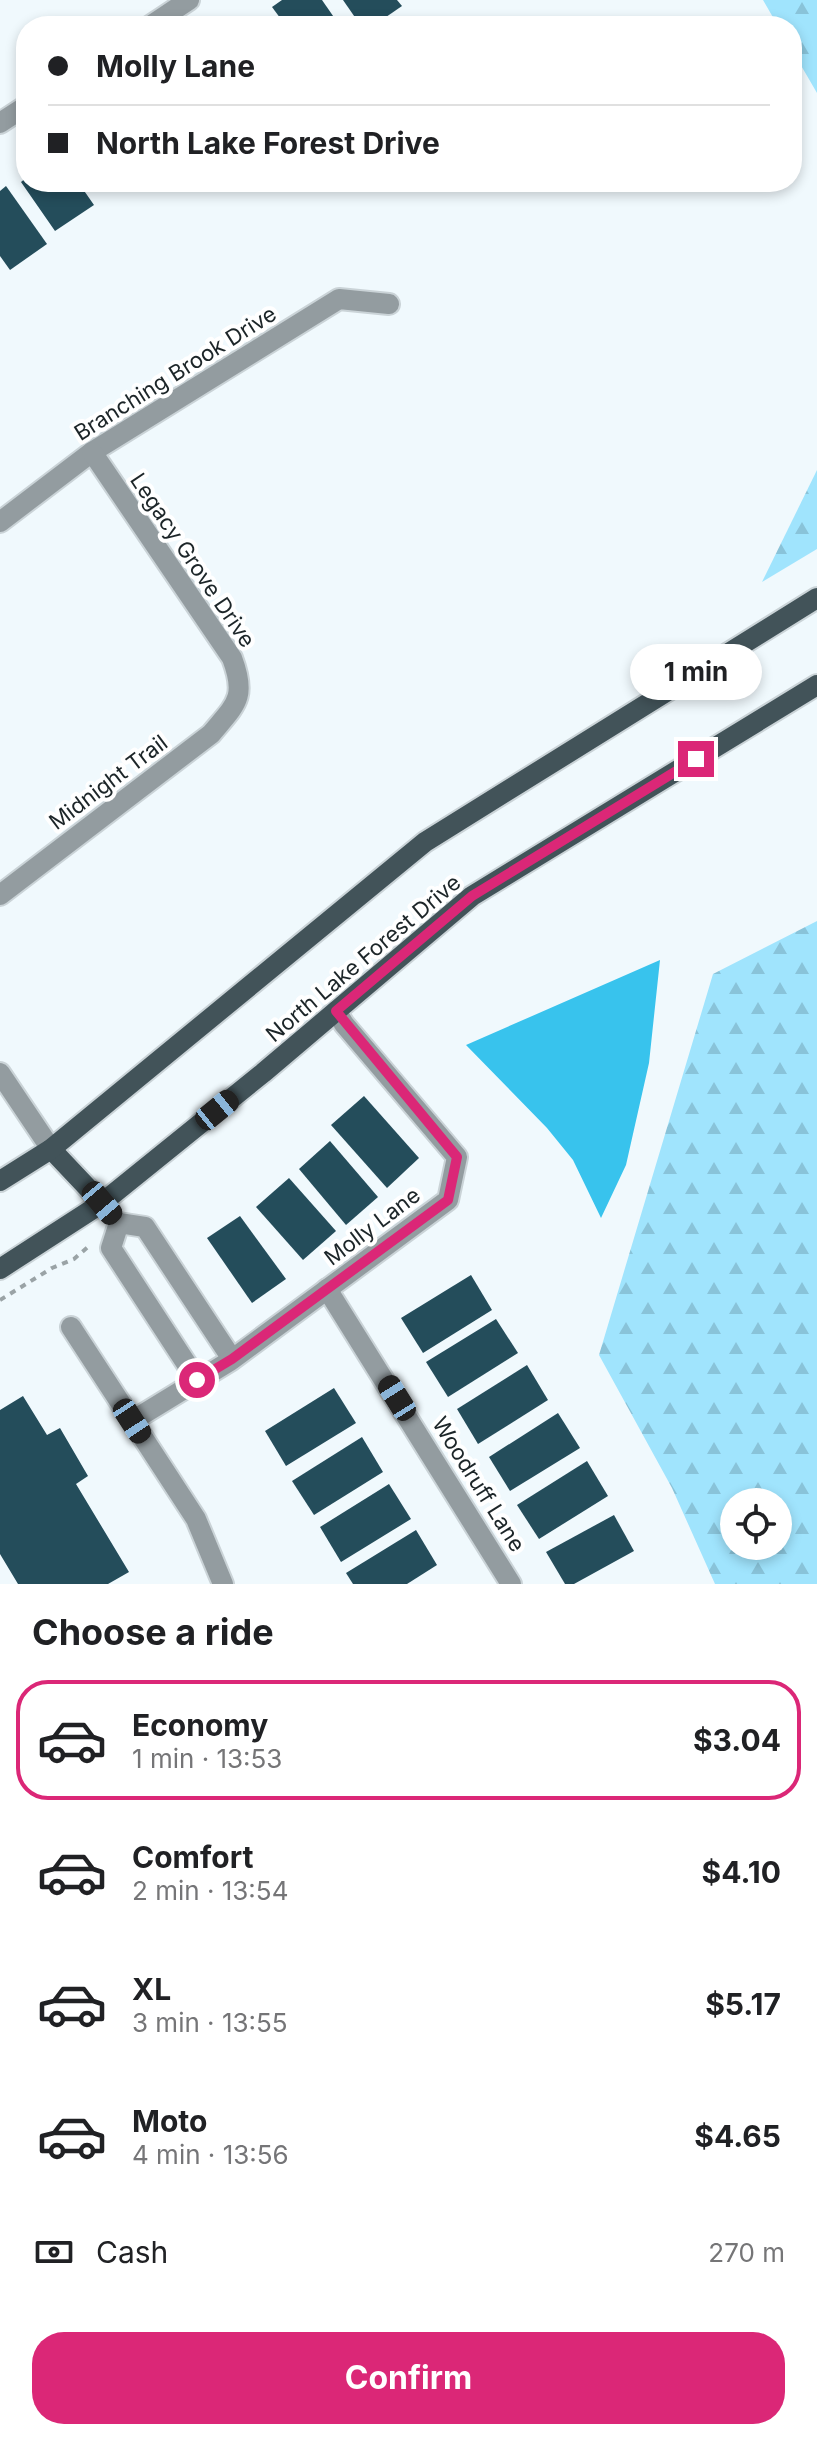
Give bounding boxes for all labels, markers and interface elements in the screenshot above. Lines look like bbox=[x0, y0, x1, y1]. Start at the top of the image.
text: Molly Lane bbox=[96, 48, 255, 84]
text: North Lake Forest Drive bbox=[96, 125, 440, 161]
street label: Branching Brook Drive bbox=[69, 300, 281, 446]
street label: Legacy Grove Drive bbox=[125, 468, 261, 652]
callout: 1 min bbox=[630, 643, 762, 699]
text: 1 min bbox=[664, 656, 728, 687]
street label: Midnight Trail bbox=[44, 729, 172, 835]
route end bbox=[678, 741, 714, 777]
street label: North Lake Forest Drive bbox=[260, 869, 466, 1047]
car bbox=[191, 1086, 243, 1134]
car bbox=[77, 1177, 127, 1229]
street label: Molly Lane bbox=[319, 1182, 425, 1270]
route start bbox=[179, 1362, 215, 1398]
car bbox=[374, 1371, 420, 1425]
car bbox=[109, 1394, 155, 1448]
street label: Woodruff Lane bbox=[427, 1412, 531, 1556]
map controls bbox=[720, 1488, 792, 1560]
button: locate bbox=[720, 1488, 792, 1560]
text: Choose a ride bbox=[32, 1610, 274, 1654]
icon: car bbox=[36, 1704, 108, 1776]
text: Economy bbox=[132, 1707, 268, 1743]
text: $3.04 bbox=[693, 1722, 781, 1758]
text: 1 min · 13:53 bbox=[132, 1743, 282, 1774]
icon: car bbox=[36, 1836, 108, 1908]
text: Comfort bbox=[132, 1839, 253, 1875]
text: $4.10 bbox=[702, 1854, 781, 1890]
text: 2 min · 13:54 bbox=[132, 1875, 288, 1906]
icon: car bbox=[36, 1968, 108, 2040]
text: XL bbox=[132, 1971, 171, 2007]
text: $5.17 bbox=[705, 1986, 781, 2022]
text: 3 min · 13:55 bbox=[132, 2007, 288, 2038]
icon: car bbox=[36, 2100, 108, 2172]
text: Moto bbox=[132, 2103, 207, 2139]
text: $4.65 bbox=[694, 2118, 781, 2154]
text: 4 min · 13:56 bbox=[132, 2139, 289, 2170]
icon: cash bbox=[32, 2230, 76, 2274]
text: Cash bbox=[96, 2234, 168, 2270]
text: 270 m bbox=[708, 2237, 785, 2268]
button: Confirm bbox=[32, 2332, 785, 2424]

